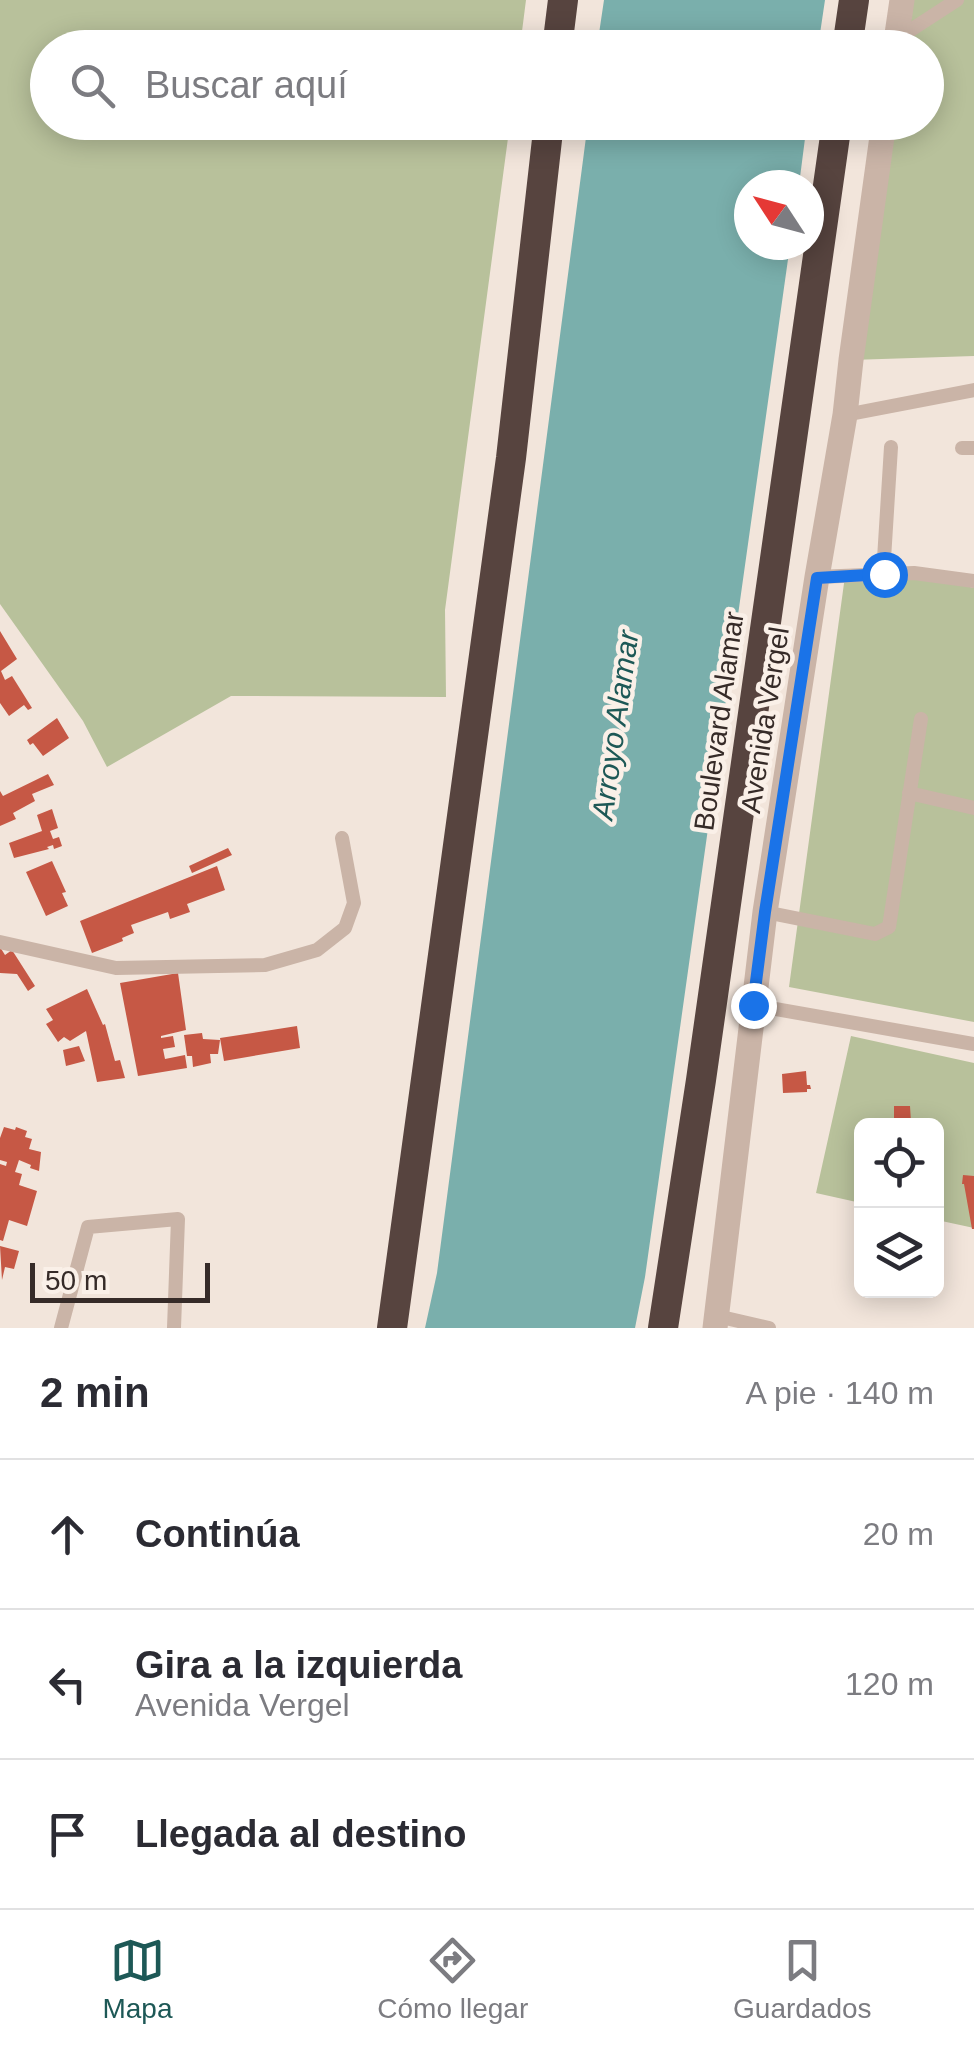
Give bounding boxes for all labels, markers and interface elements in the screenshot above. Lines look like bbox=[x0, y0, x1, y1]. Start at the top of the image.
search box bbox=[30, 30, 944, 140]
icon: search bbox=[65, 58, 120, 113]
text: Buscar aquí bbox=[145, 64, 348, 106]
north arrow bbox=[734, 170, 824, 260]
route start bbox=[862, 552, 908, 598]
street label: Boulevard Alamar bbox=[688, 609, 750, 833]
street label: Avenida Vergel bbox=[735, 625, 795, 815]
water label: Arroyo Alamar bbox=[585, 627, 645, 824]
route end bbox=[731, 983, 777, 1029]
map controls bbox=[854, 1118, 944, 1298]
button: locate bbox=[854, 1118, 944, 1208]
button: layers bbox=[854, 1208, 944, 1298]
scale bar bbox=[30, 1258, 210, 1302]
text: 50 m bbox=[45, 1265, 107, 1296]
text: 2 min bbox=[40, 1369, 150, 1416]
text: A pie · 140 m bbox=[745, 1375, 934, 1411]
icon: ahead bbox=[40, 1507, 95, 1562]
text: Continúa bbox=[135, 1513, 300, 1555]
text: 20 m bbox=[863, 1516, 934, 1552]
text: Gira a la izquierda bbox=[135, 1644, 462, 1686]
icon: left bbox=[40, 1657, 95, 1712]
text: 120 m bbox=[845, 1666, 934, 1702]
text: Avenida Vergel bbox=[135, 1687, 350, 1723]
icon: arrive bbox=[40, 1807, 95, 1862]
text: Llegada al destino bbox=[135, 1813, 467, 1855]
tab: Mapa bbox=[102, 1933, 172, 2025]
tab: Cómo llegar bbox=[377, 1933, 528, 2025]
tab: Guardados bbox=[733, 1933, 872, 2025]

